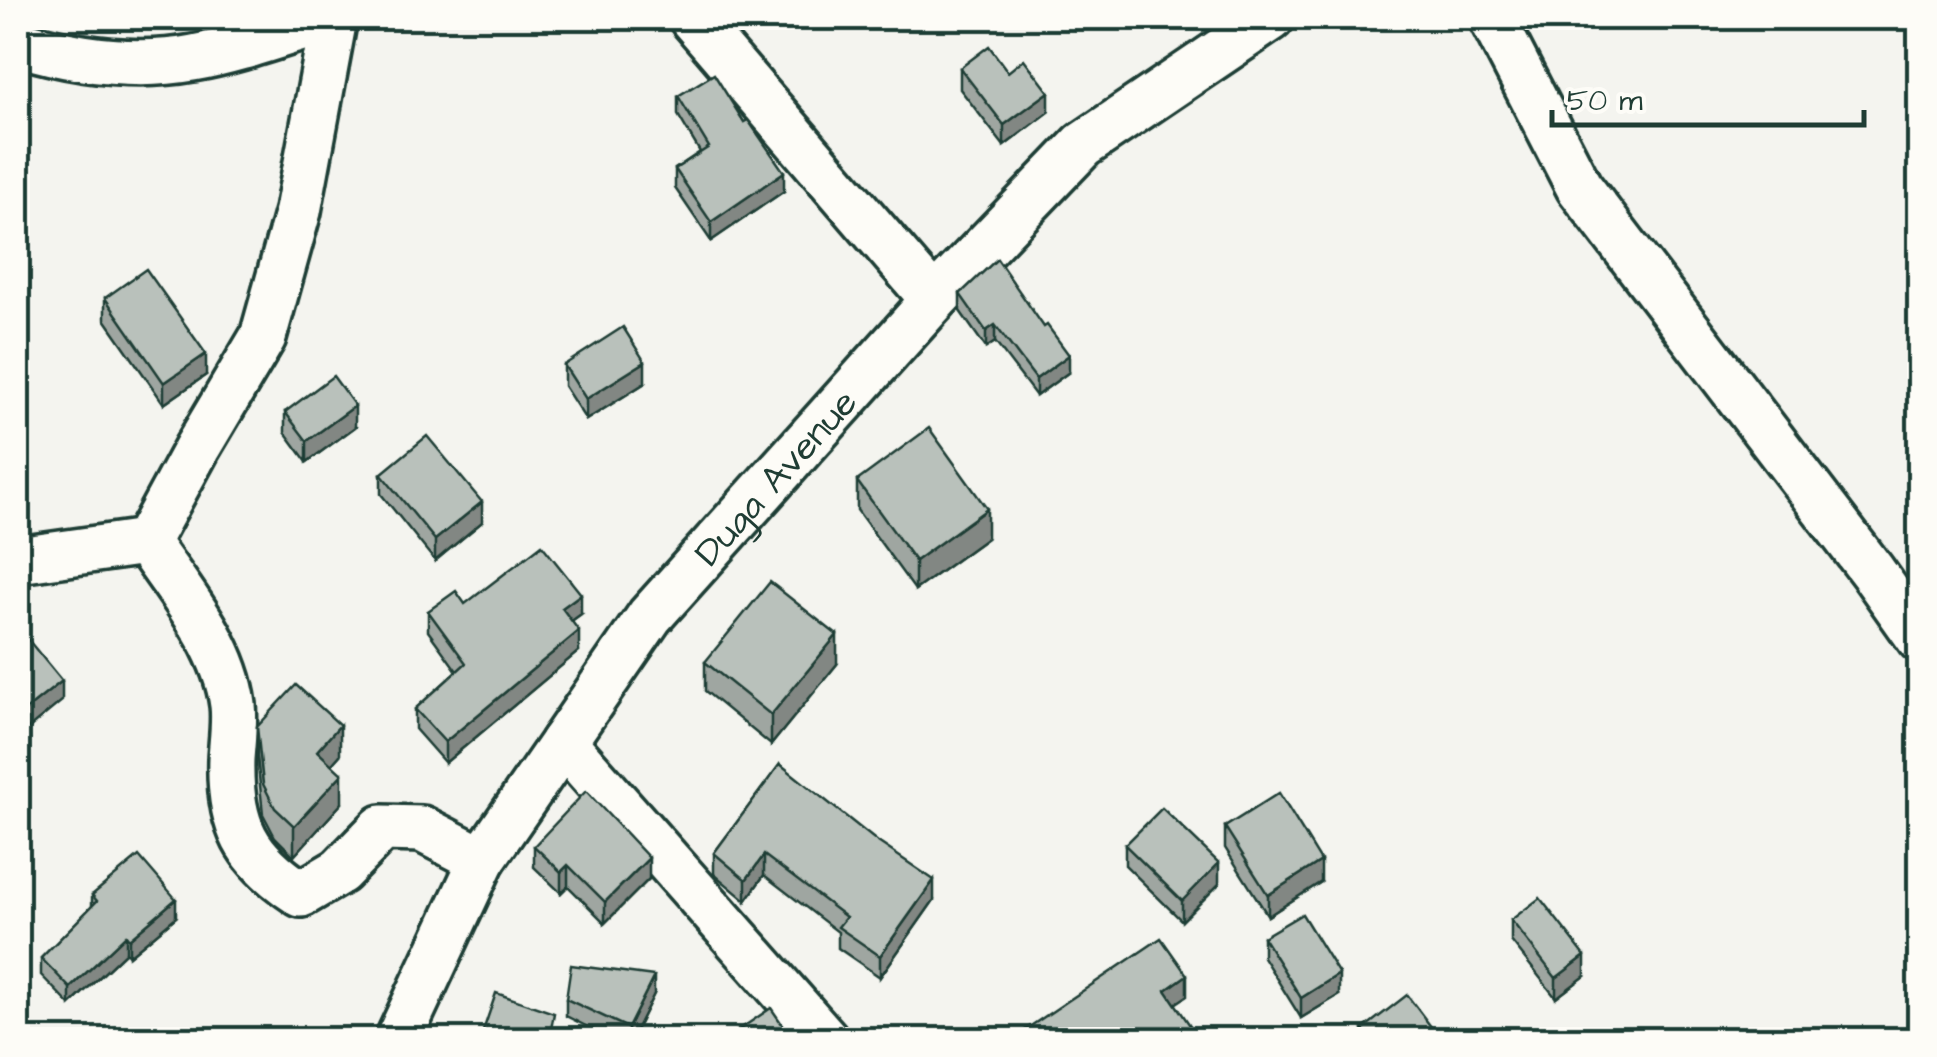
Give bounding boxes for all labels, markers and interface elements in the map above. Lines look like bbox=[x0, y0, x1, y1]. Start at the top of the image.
scale bar bbox=[1552, 65, 1864, 127]
text: 50 m bbox=[1567, 80, 1643, 122]
street label: Duga Avenue bbox=[683, 378, 870, 578]

